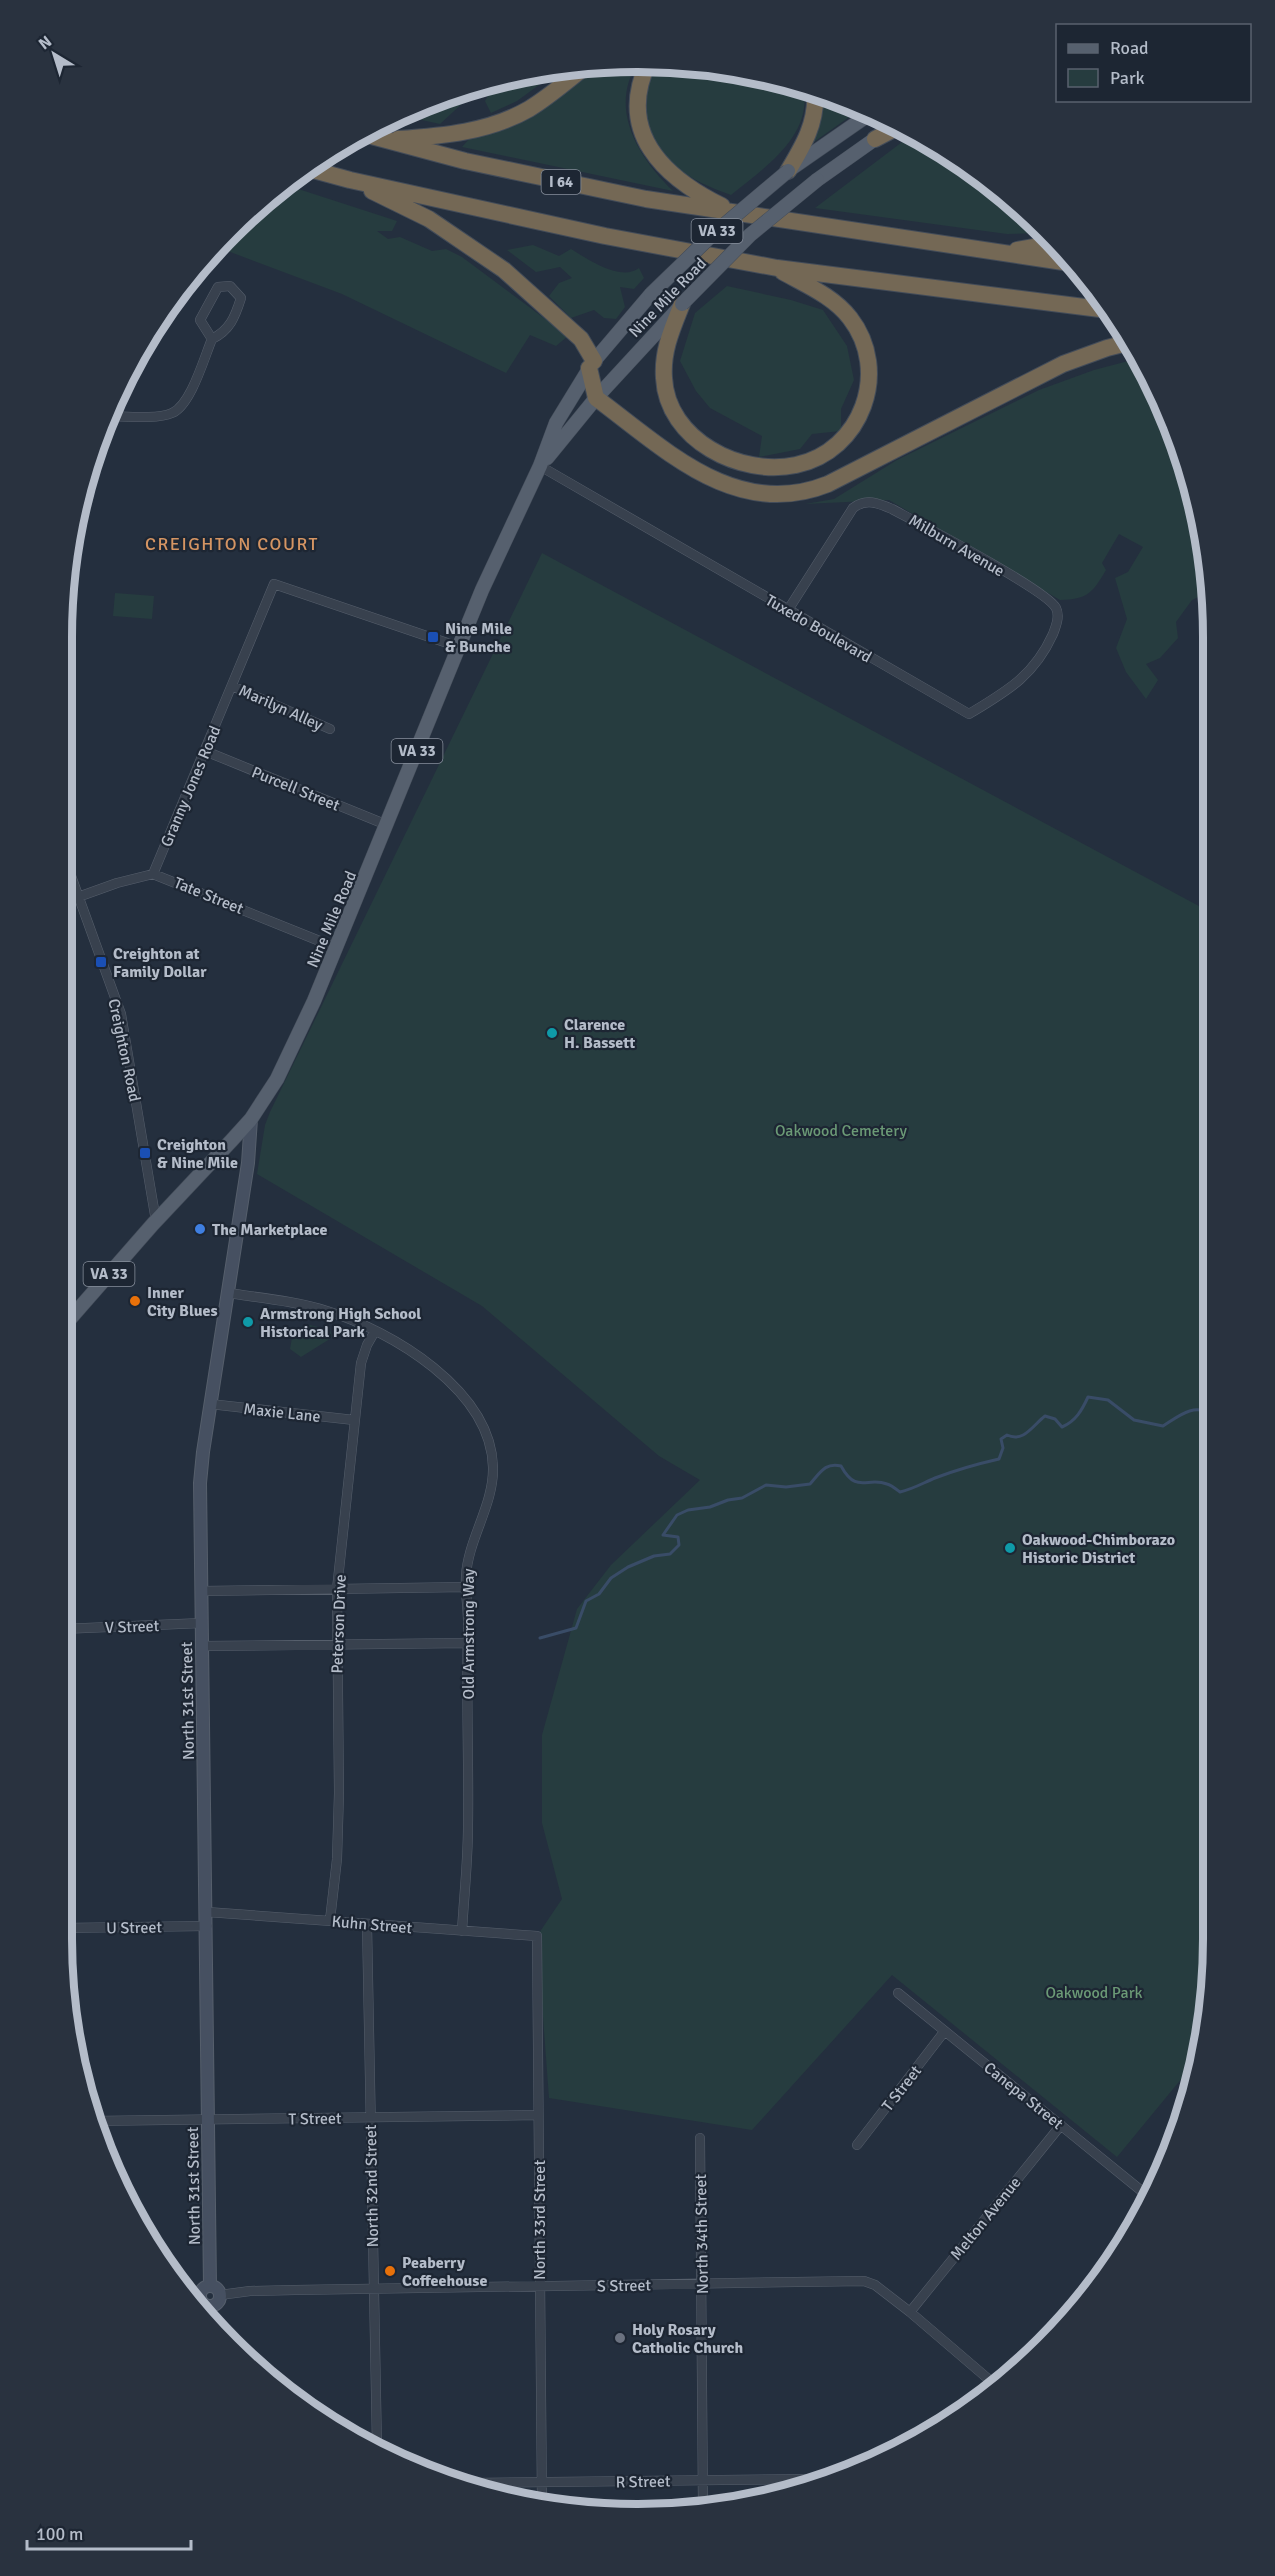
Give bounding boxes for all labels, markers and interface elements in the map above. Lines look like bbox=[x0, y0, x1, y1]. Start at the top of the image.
north arrow bbox=[24, 24, 84, 84]
legend bbox=[1056, 24, 1251, 102]
text: N bbox=[35, 32, 56, 54]
text: Road bbox=[1110, 37, 1149, 59]
text: Park bbox=[1110, 67, 1145, 89]
road number: I 64 bbox=[542, 170, 580, 194]
road number: VA 33 bbox=[692, 219, 742, 243]
street label: Nine Mile Road bbox=[625, 254, 711, 342]
street label: Milburn Avenue bbox=[905, 510, 1008, 581]
district label: CREIGHTON COURT bbox=[145, 533, 319, 555]
street label: Tuxedo Boulevard bbox=[762, 590, 875, 667]
place label: Nine Mile & Bunche bbox=[445, 619, 512, 657]
marker: Nine Mile & Bunche bbox=[426, 630, 440, 644]
street label: Marilyn Alley bbox=[236, 681, 326, 736]
street label: Granny Jones Road bbox=[156, 723, 225, 850]
road number: VA 33 bbox=[392, 739, 442, 763]
street label: Purcell Street bbox=[249, 762, 343, 816]
street label: Nine Mile Road bbox=[303, 868, 361, 971]
street label: Tate Street bbox=[171, 873, 247, 919]
place label: Creighton at Family Dollar bbox=[113, 944, 207, 982]
marker: Creighton at Family Dollar bbox=[94, 955, 108, 969]
street label: Creighton Road bbox=[103, 997, 145, 1104]
place label: Clarence H. Bassett bbox=[564, 1015, 635, 1053]
marker: Clarence H. Bassett bbox=[545, 1026, 559, 1040]
park label: Oakwood Cemetery bbox=[775, 1121, 908, 1141]
place label: Creighton & Nine Mile bbox=[157, 1135, 238, 1173]
marker: Creighton & Nine Mile bbox=[138, 1146, 152, 1160]
place label: The Marketplace bbox=[212, 1220, 328, 1240]
marker: The Marketplace bbox=[193, 1222, 207, 1236]
road number: VA 33 bbox=[84, 1262, 134, 1286]
place label: Inner City Blues bbox=[147, 1283, 217, 1321]
marker: Inner City Blues bbox=[128, 1294, 142, 1308]
place label: Armstrong High School Historical Park bbox=[260, 1304, 421, 1342]
marker: Armstrong High School Historical Park bbox=[241, 1315, 255, 1329]
street label: Maxie Lane bbox=[242, 1399, 321, 1427]
place label: Oakwood-Chimborazo Historic District bbox=[1022, 1530, 1175, 1568]
marker: Oakwood-Chimborazo Historic District bbox=[1003, 1541, 1017, 1555]
street label: Old Armstrong Way bbox=[459, 1568, 479, 1700]
street label: Peterson Drive bbox=[327, 1574, 351, 1674]
street label: V Street bbox=[104, 1616, 160, 1638]
street label: North 31st Street bbox=[177, 1641, 199, 1760]
street label: Kuhn Street bbox=[331, 1912, 413, 1939]
street label: U Street bbox=[106, 1918, 163, 1938]
park label: Oakwood Park bbox=[1045, 1983, 1143, 2003]
street label: Canepa Street bbox=[980, 2058, 1067, 2134]
street label: T Street bbox=[878, 2061, 926, 2116]
street label: T Street bbox=[288, 2109, 342, 2129]
street label: North 32nd Street bbox=[361, 2124, 383, 2248]
street label: North 31st Street bbox=[183, 2126, 205, 2245]
street label: North 33rd Street bbox=[530, 2160, 550, 2280]
street label: North 34th Street bbox=[691, 2173, 713, 2294]
street label: Melton Avenue bbox=[946, 2173, 1025, 2264]
place label: Peaberry Coffeehouse bbox=[402, 2253, 487, 2291]
marker: Peaberry Coffeehouse bbox=[383, 2264, 397, 2278]
street label: S Street bbox=[597, 2276, 652, 2296]
place label: Holy Rosary Catholic Church bbox=[632, 2320, 743, 2358]
marker: Holy Rosary Catholic Church bbox=[613, 2331, 627, 2345]
street label: R Street bbox=[615, 2472, 671, 2492]
scale bar bbox=[27, 2513, 190, 2551]
text: 100 m bbox=[36, 2523, 83, 2545]

